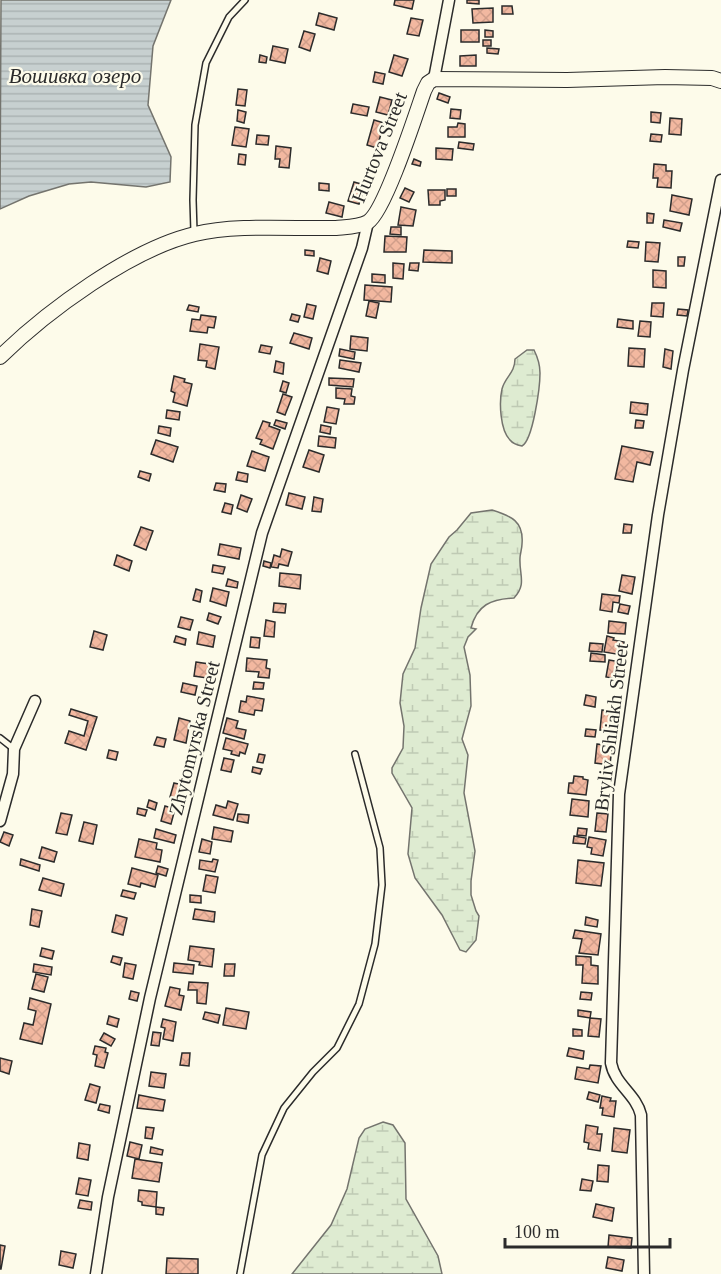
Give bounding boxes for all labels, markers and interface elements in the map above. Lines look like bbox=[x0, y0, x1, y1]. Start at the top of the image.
water label: Вошивка озеро bbox=[9, 64, 141, 88]
street label: Hurtova Street bbox=[347, 88, 411, 205]
street label: Bryliv Shliakh Street bbox=[590, 641, 633, 812]
street label: Zhytomyrska Street bbox=[164, 658, 225, 818]
scale bar bbox=[505, 1211, 670, 1249]
text: 100 m bbox=[514, 1222, 560, 1242]

